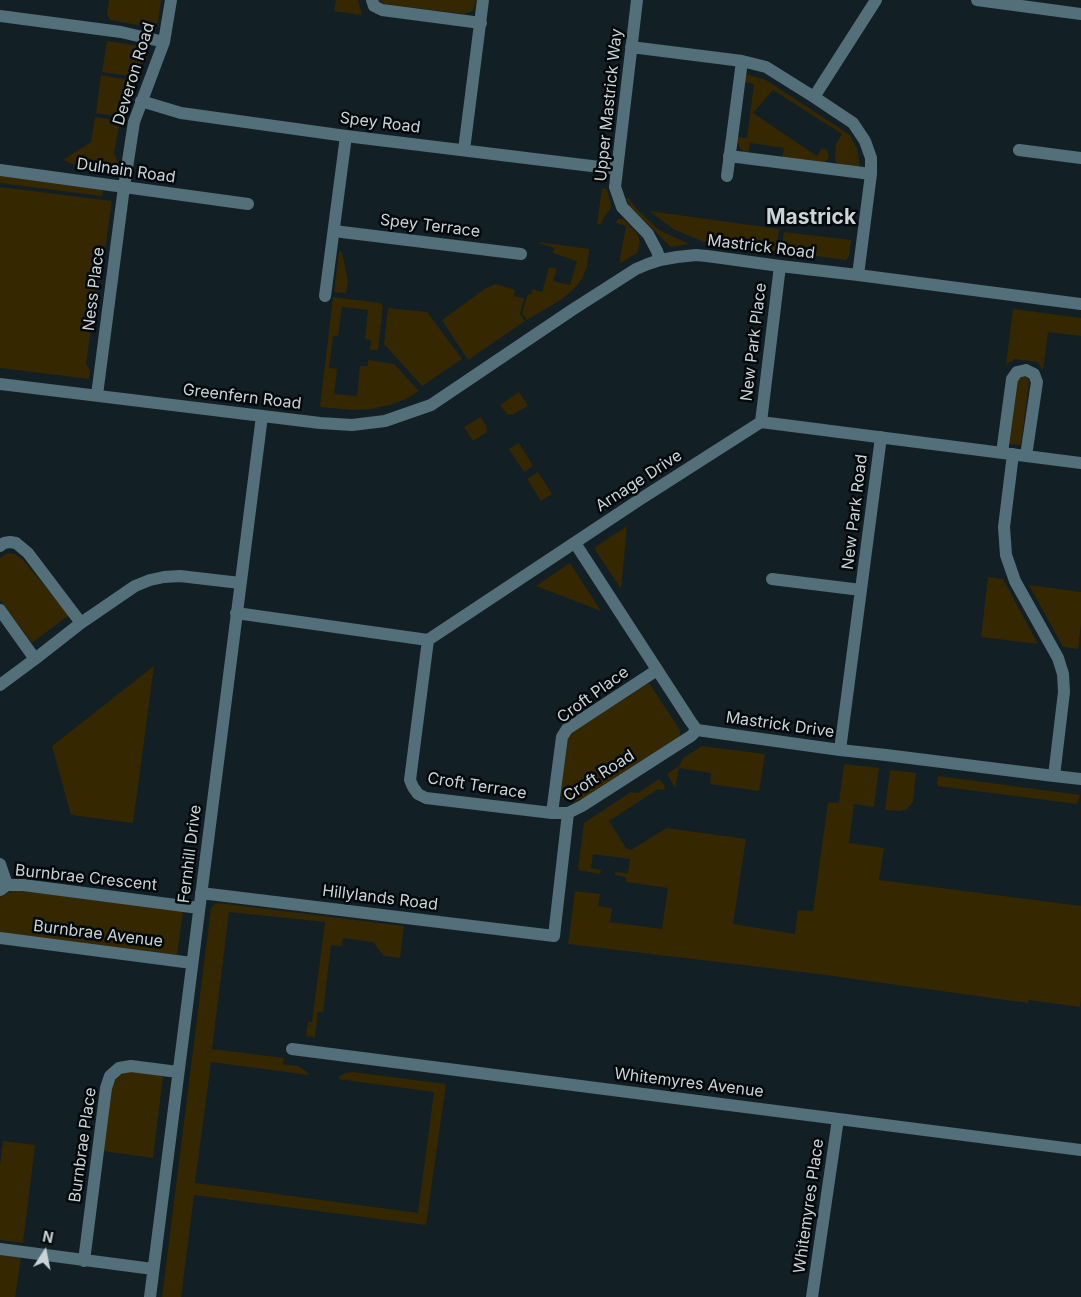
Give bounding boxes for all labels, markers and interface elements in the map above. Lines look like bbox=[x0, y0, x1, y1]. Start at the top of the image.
street label: Deveron Road bbox=[109, 20, 159, 128]
street label: Upper Mastrick Way bbox=[591, 28, 627, 182]
street label: Spey Road bbox=[339, 109, 421, 137]
street label: Dulnain Road bbox=[75, 155, 177, 187]
district label: Mastrick bbox=[766, 205, 856, 231]
street label: Spey Terrace bbox=[379, 210, 481, 242]
street label: Mastrick Road bbox=[706, 231, 816, 263]
street label: Ness Place bbox=[79, 246, 109, 332]
street label: New Park Place bbox=[737, 282, 771, 402]
street label: Greenfern Road bbox=[182, 380, 302, 414]
street label: Arnage Drive bbox=[592, 446, 686, 516]
street label: New Park Road bbox=[838, 453, 872, 571]
street label: Croft Place bbox=[554, 663, 632, 727]
street label: Mastrick Drive bbox=[725, 708, 835, 742]
street label: Croft Road bbox=[560, 746, 638, 806]
street label: Croft Terrace bbox=[426, 769, 528, 803]
street label: Fernhill Drive bbox=[174, 804, 206, 904]
street label: Burnbrae Crescent bbox=[14, 861, 158, 895]
street label: Hillylands Road bbox=[321, 881, 439, 915]
street label: Burnbrae Avenue bbox=[32, 917, 164, 951]
street label: Whitemyres Avenue bbox=[613, 1064, 765, 1102]
street label: Burnbrae Place bbox=[65, 1086, 101, 1204]
street label: Whitemyres Place bbox=[790, 1137, 828, 1275]
north arrow bbox=[20, 1227, 70, 1277]
text: N bbox=[41, 1227, 55, 1246]

